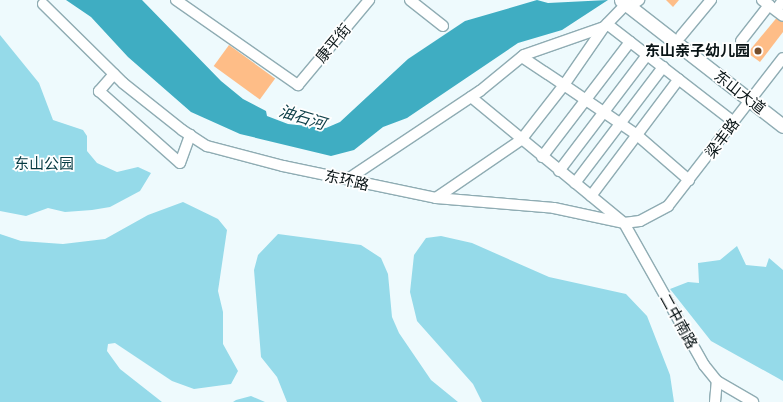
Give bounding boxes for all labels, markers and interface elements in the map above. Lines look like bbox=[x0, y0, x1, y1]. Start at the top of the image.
street label: 康平街 bbox=[312, 20, 354, 66]
place label: 东山亲子幼儿园 bbox=[645, 42, 750, 60]
marker: 东山亲子幼儿园 bbox=[753, 46, 763, 56]
street label: 东山大道 bbox=[711, 66, 769, 118]
water label: 油石河 bbox=[276, 102, 328, 134]
street label: 梁丰路 bbox=[701, 115, 743, 161]
park label: 东山公园 bbox=[14, 155, 74, 173]
street label: 东环路 bbox=[323, 166, 371, 194]
street label: 二中南路 bbox=[657, 290, 701, 352]

